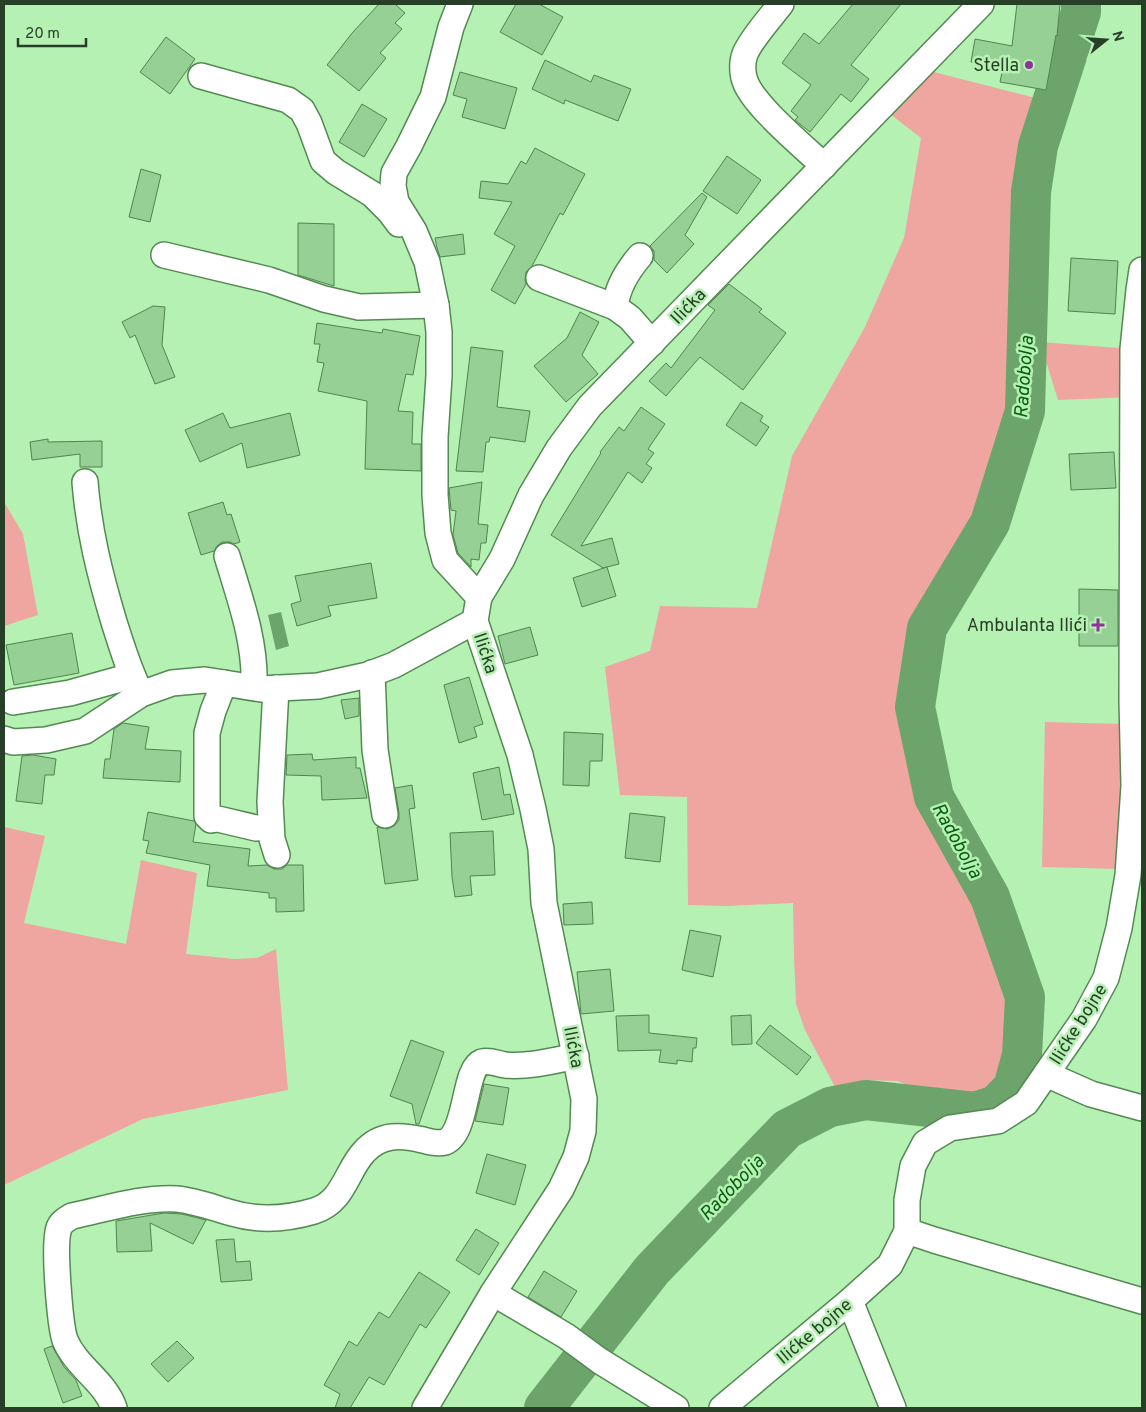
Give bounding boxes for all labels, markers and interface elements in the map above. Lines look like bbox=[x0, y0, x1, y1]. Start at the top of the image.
scale bar bbox=[18, 15, 85, 47]
north arrow bbox=[1081, 15, 1131, 65]
text: 20 m bbox=[25, 25, 60, 44]
text: N bbox=[1107, 29, 1127, 44]
place label: Stella bbox=[973, 55, 1019, 78]
marker: Stella bbox=[1023, 59, 1035, 71]
street label: Ilićka bbox=[666, 284, 712, 330]
water label: Radobolja bbox=[1010, 335, 1040, 419]
place label: Ambulanta Ilići bbox=[967, 615, 1087, 638]
marker: Ambulanta Ilići bbox=[1091, 618, 1105, 632]
street label: Ilićka bbox=[467, 630, 502, 677]
water label: Radobolja bbox=[926, 799, 987, 883]
street label: Ilićke bojne bbox=[1045, 980, 1113, 1070]
street label: Ilićka bbox=[557, 1024, 588, 1070]
water label: Radobolja bbox=[695, 1150, 770, 1226]
street label: Ilićke bojne bbox=[773, 1294, 857, 1370]

